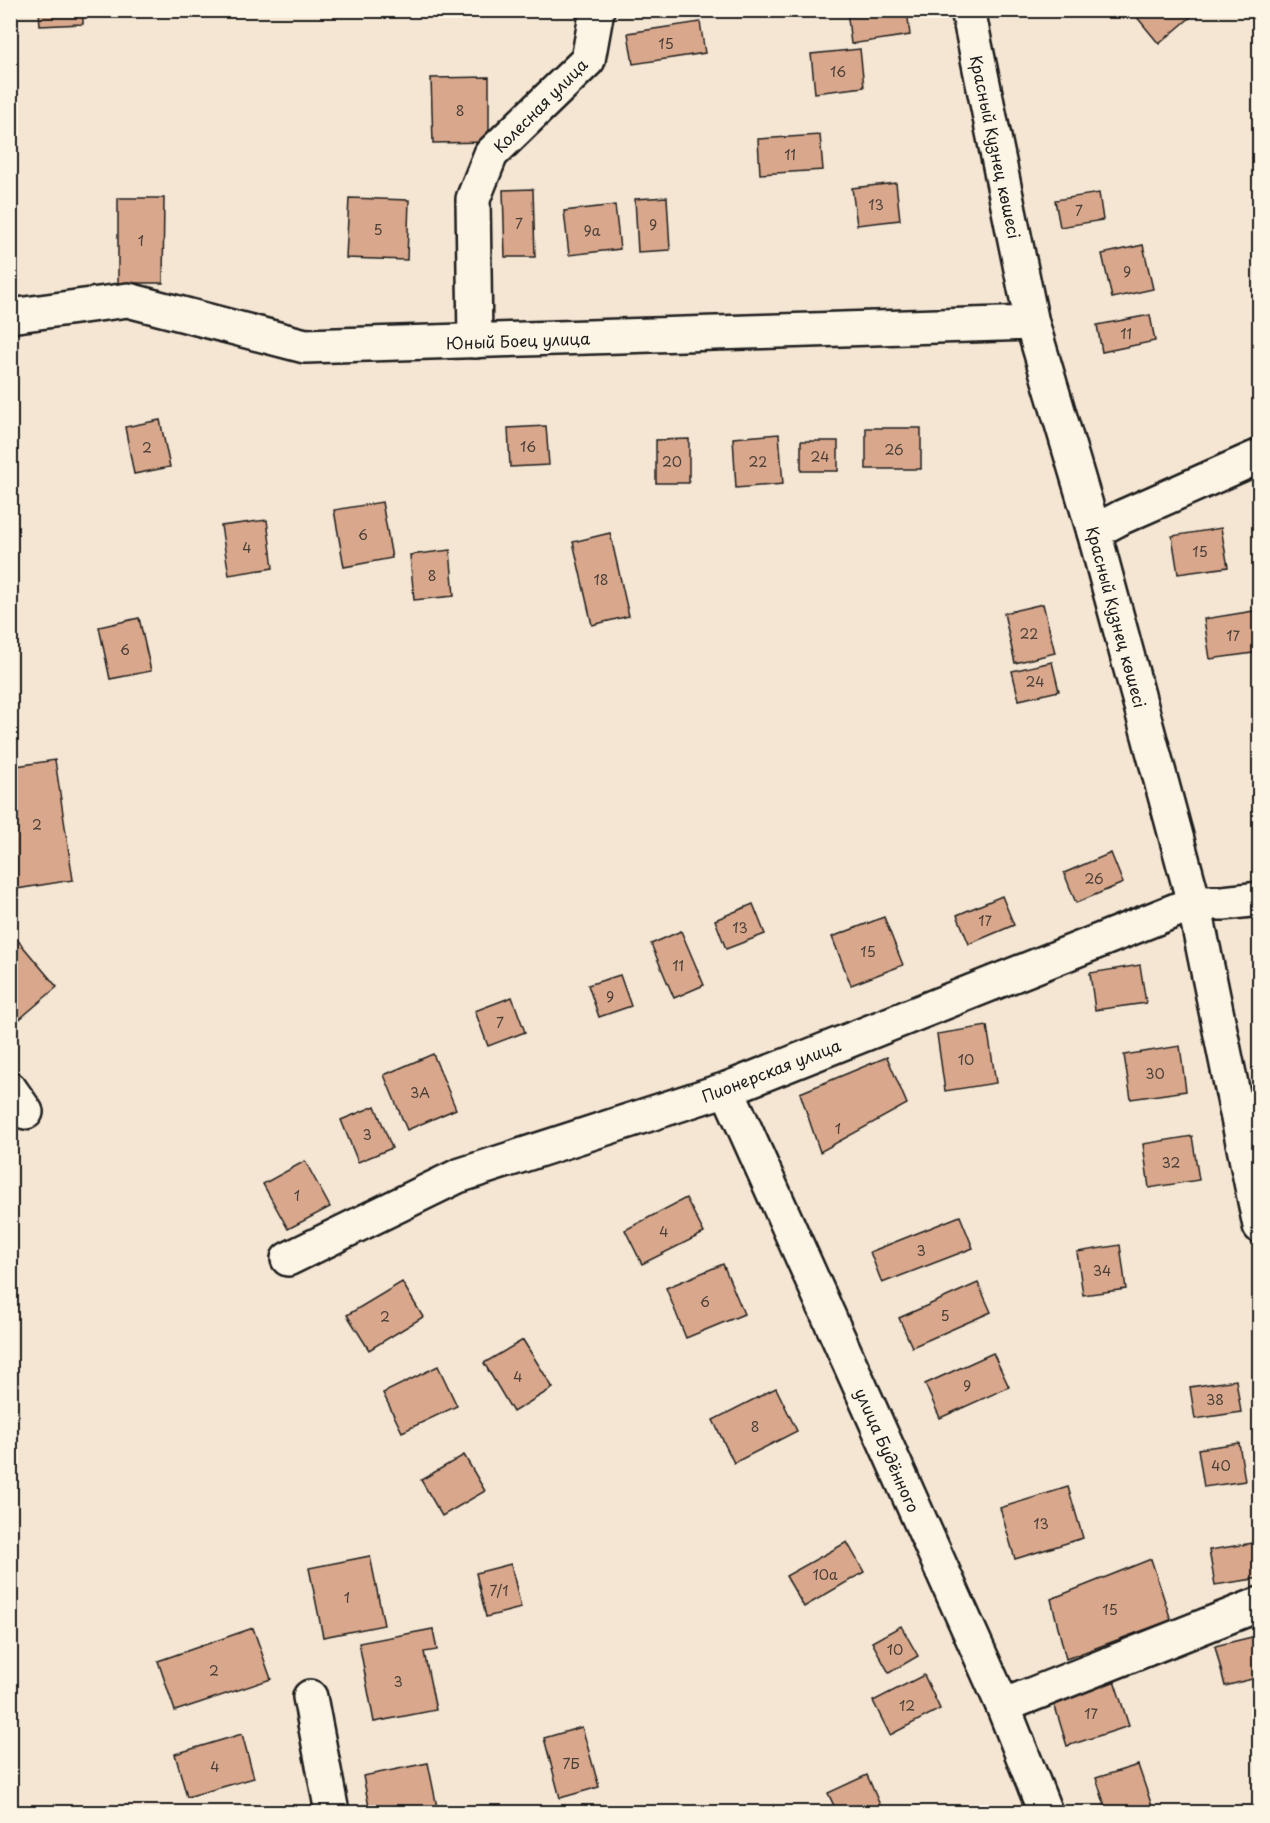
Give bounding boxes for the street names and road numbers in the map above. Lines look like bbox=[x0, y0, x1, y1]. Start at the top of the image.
street label: Колесная улица bbox=[488, 53, 592, 157]
street label: Красный Кузнец көшесі bbox=[965, 53, 1027, 241]
street label: Юный Боец улица bbox=[446, 325, 590, 355]
street label: Красный Кузнец көшесі bbox=[1081, 524, 1153, 710]
street label: Пионерская улица bbox=[698, 1032, 844, 1108]
street label: улица Будённого bbox=[850, 1384, 926, 1516]

